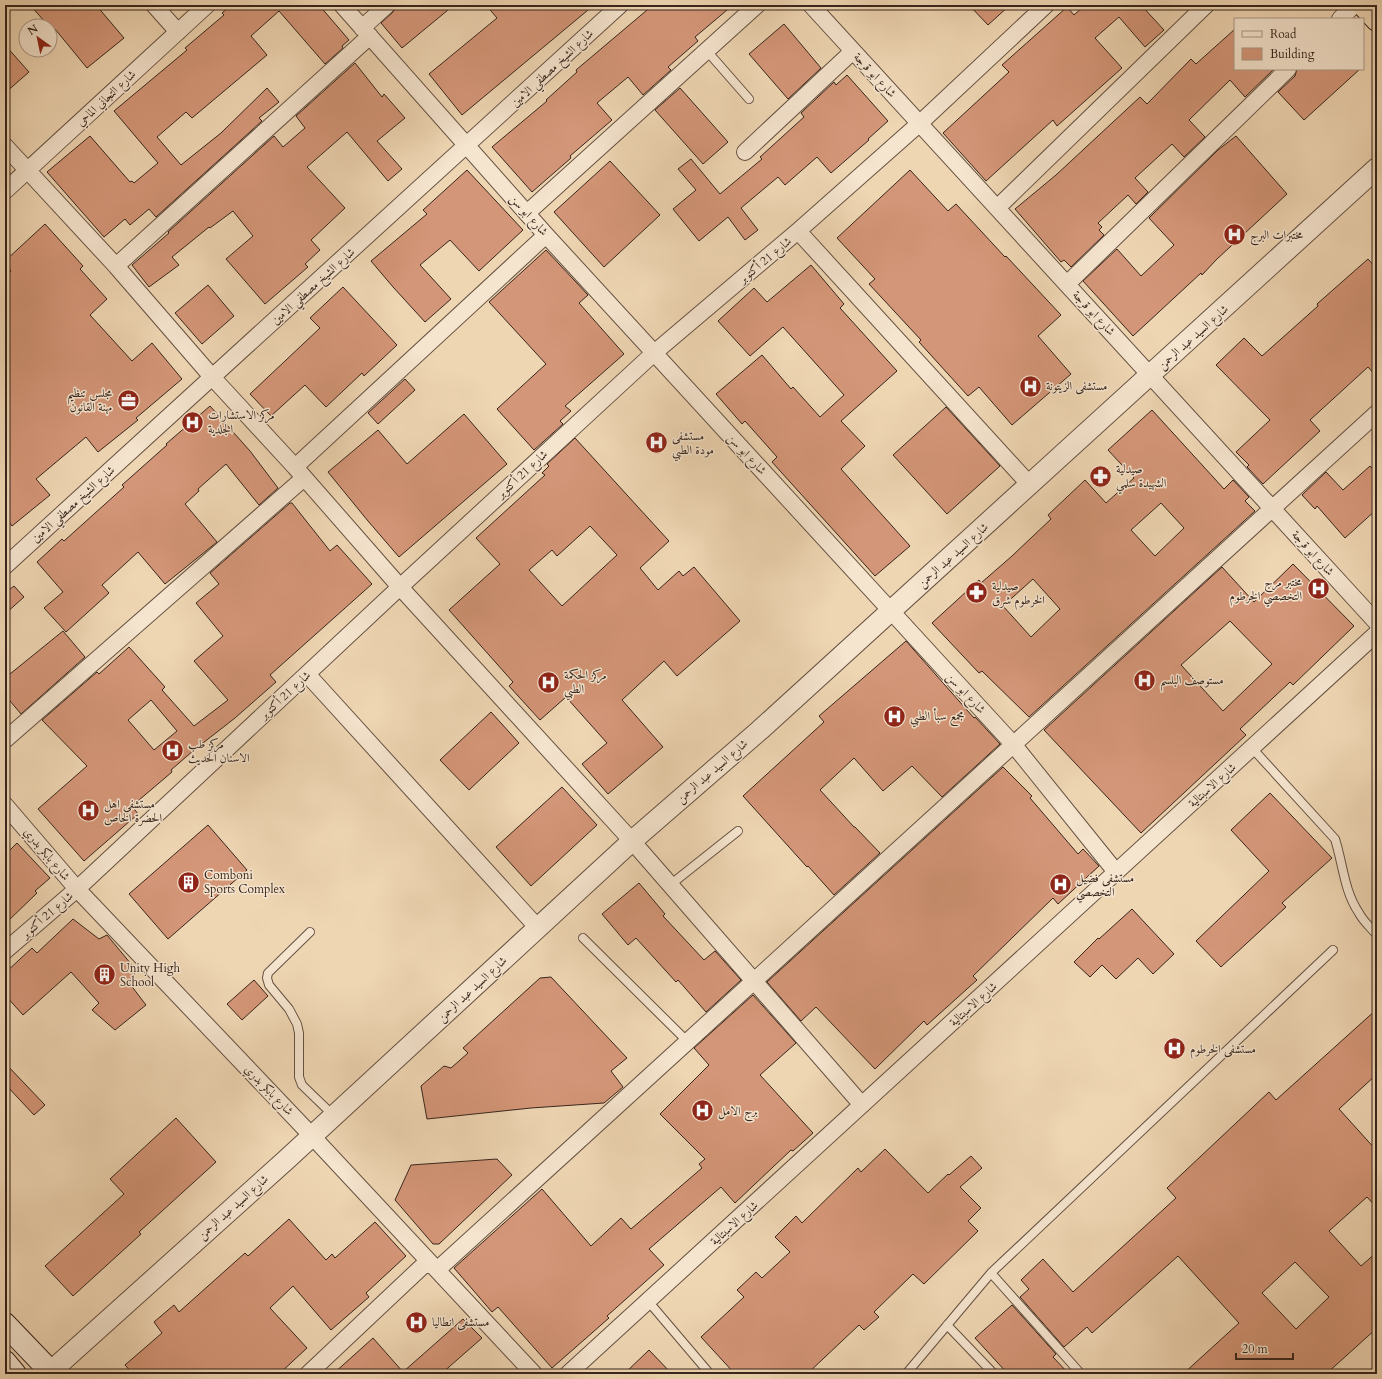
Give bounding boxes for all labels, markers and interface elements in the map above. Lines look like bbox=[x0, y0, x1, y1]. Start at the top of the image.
north arrow bbox=[18, 18, 58, 58]
legend bbox=[1234, 18, 1364, 70]
text: N bbox=[25, 21, 41, 39]
street label: شارع الشيخ مصطفي الامين bbox=[507, 25, 600, 113]
text: Road bbox=[1270, 26, 1297, 42]
text: Building bbox=[1270, 46, 1315, 62]
street label: شارع ابو قرجة bbox=[848, 49, 900, 103]
street label: شارع التجاني الماحي bbox=[73, 66, 141, 132]
street label: شارع ابو سن bbox=[504, 191, 552, 241]
hospital icon: مختبرات البرج bbox=[1222, 222, 1248, 248]
place label: مختبرات البرج bbox=[1250, 227, 1304, 246]
street label: شارع 21 أكتوبر bbox=[734, 233, 797, 290]
street label: شارع الشيخ مصطفي الامين bbox=[268, 244, 361, 331]
street label: شارع ابو قرجة bbox=[1067, 287, 1119, 341]
street label: شارع السيد عبد الرحمن bbox=[1154, 301, 1234, 375]
hospital icon: مستشفى الزيتونة bbox=[1017, 373, 1043, 399]
place label: مستشفى الزيتونة bbox=[1046, 378, 1108, 395]
place label: مجلس تنظيم مهنة القانون bbox=[67, 385, 113, 415]
office icon: مجلس تنظيم مهنة القانون bbox=[115, 387, 141, 413]
place label: مركز الاستشارات الجلدية bbox=[208, 407, 275, 437]
hospital icon: مركز الاستشارات الجلدية bbox=[180, 409, 206, 435]
place label: مستشفى مودة الطبي bbox=[672, 428, 714, 462]
hospital icon: مستشفى مودة الطبي bbox=[643, 430, 669, 456]
street label: شارع ابو سن bbox=[722, 430, 770, 480]
street label: شارع 21 أكتوبر bbox=[492, 446, 553, 505]
place label: صيدلية الشهيدة سلمي bbox=[1116, 461, 1167, 495]
street label: شارع الشيخ مصطفي الامين bbox=[28, 462, 121, 549]
pharmacy icon: صيدلية الشهيدة سلمي bbox=[1088, 463, 1114, 489]
street label: شارع السيد عبد الرحمن bbox=[914, 519, 994, 593]
street label: شارع ابو قرجة bbox=[1286, 527, 1338, 581]
place label: مختبر مرج التخصصي الخرطوم bbox=[1230, 574, 1303, 607]
hospital icon: مختبر مرج التخصصي الخرطوم bbox=[1305, 576, 1331, 602]
place label: صيدلية الخرطوم شرق bbox=[992, 578, 1045, 611]
pharmacy icon: صيدلية الخرطوم شرق bbox=[963, 580, 989, 606]
street label: شارع 21 أكتوبر bbox=[255, 667, 316, 726]
place label: مركز الحكمة الطبي bbox=[564, 667, 607, 701]
hospital icon: مستوصف البلسم bbox=[1132, 667, 1158, 693]
hospital icon: مركز الحكمة الطبي bbox=[535, 669, 561, 695]
street label: شارع ابو سن bbox=[941, 669, 989, 719]
place label: مستوصف البلسم bbox=[1160, 672, 1224, 692]
hospital icon: مجمع سبأ الطبي bbox=[882, 703, 908, 729]
place label: مجمع سبأ الطبي bbox=[910, 708, 964, 728]
street label: شارع السيد عبد الرحمن bbox=[673, 735, 753, 809]
place label: مركز طب الاسنان الحديث bbox=[188, 736, 250, 766]
hospital icon: مركز طب الاسنان الحديث bbox=[160, 738, 186, 764]
street label: شارع الاسبتالية bbox=[1185, 759, 1242, 813]
place label: مستشفى اهل الحضرة الخاص bbox=[104, 796, 162, 826]
hospital icon: مستشفى اهل الحضرة الخاص bbox=[75, 798, 101, 824]
street label: شارع بابكر بدري bbox=[18, 824, 74, 886]
place label: Comboni Sports Complex bbox=[204, 867, 285, 897]
building icon: Comboni Sports Complex bbox=[175, 869, 201, 895]
place label: مستشفى فضيل التخصصي bbox=[1076, 870, 1134, 903]
hospital icon: مستشفى فضيل التخصصي bbox=[1048, 872, 1074, 898]
street label: شارع 21 أكتوبر bbox=[16, 888, 79, 946]
street label: شارع السيد عبد الرحمن bbox=[434, 952, 512, 1028]
place label: Unity High School bbox=[120, 960, 180, 990]
building icon: Unity High School bbox=[91, 962, 117, 988]
street label: شارع الاسبتالية bbox=[946, 978, 1003, 1032]
hospital icon: مستشفى الخرطوم bbox=[1161, 1036, 1187, 1062]
place label: مستشفى الخرطوم bbox=[1190, 1041, 1256, 1060]
street label: شارع بابكر بدري bbox=[239, 1061, 297, 1121]
hospital icon: برج الامل bbox=[690, 1098, 716, 1124]
place label: برج الامل bbox=[718, 1103, 758, 1122]
street label: شارع السيد عبد الرحمن bbox=[194, 1171, 274, 1245]
street label: شارع الاسبتالية bbox=[707, 1197, 764, 1251]
hospital icon: مستشفى انطاليا bbox=[403, 1309, 429, 1335]
place label: مستشفى انطاليا bbox=[432, 1314, 489, 1331]
scale bar bbox=[1236, 1335, 1293, 1361]
text: 20 m bbox=[1242, 1341, 1269, 1357]

